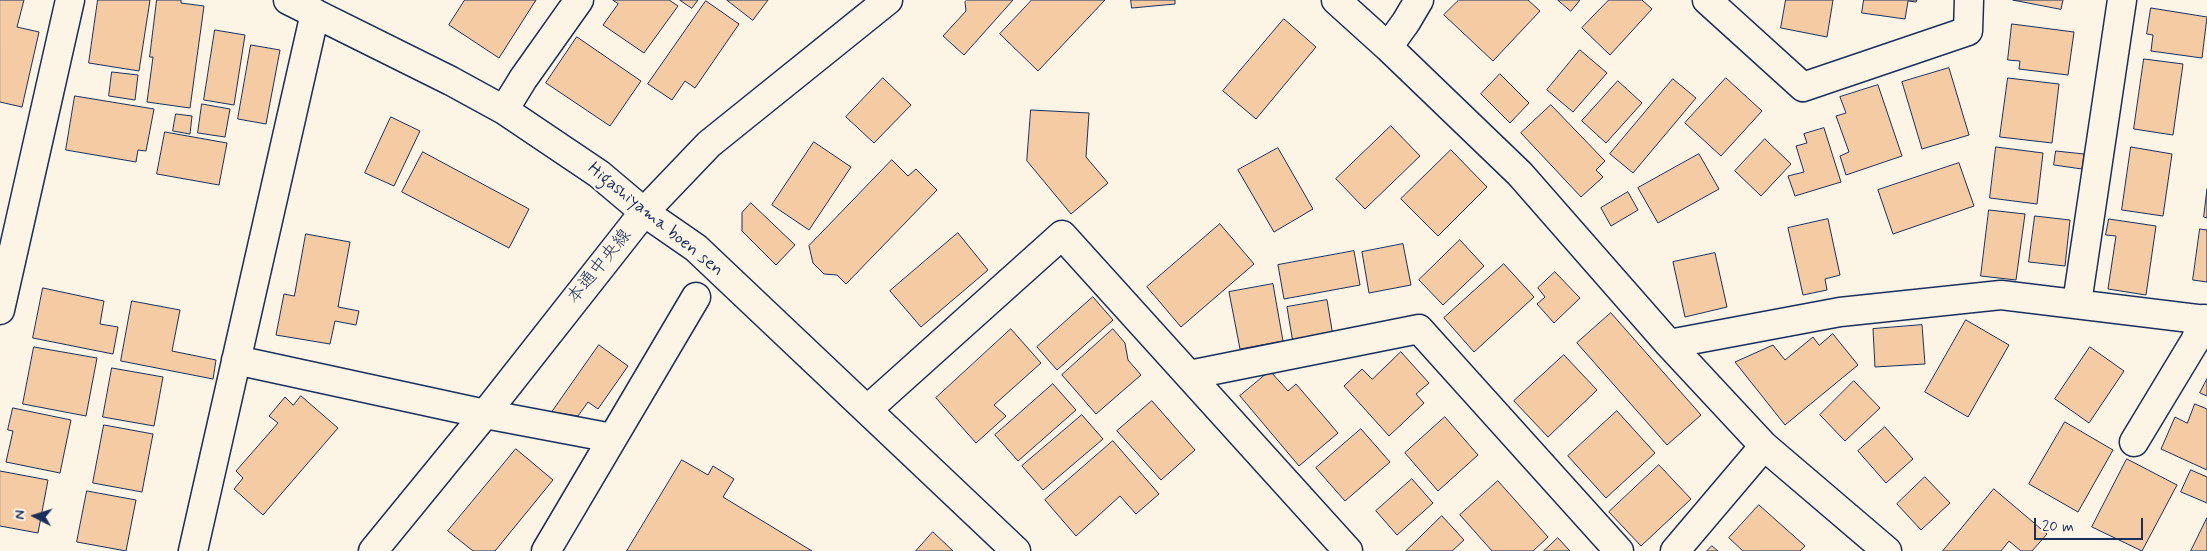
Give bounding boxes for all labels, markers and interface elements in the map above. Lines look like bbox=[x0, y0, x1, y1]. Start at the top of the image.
street label: Higashiyama boen sen bbox=[583, 158, 727, 282]
street label: 本通中央線 bbox=[563, 225, 637, 309]
north arrow bbox=[10, 491, 60, 541]
scale bar bbox=[2037, 508, 2146, 540]
text: N bbox=[11, 509, 29, 520]
text: 20 m bbox=[2042, 517, 2074, 537]

